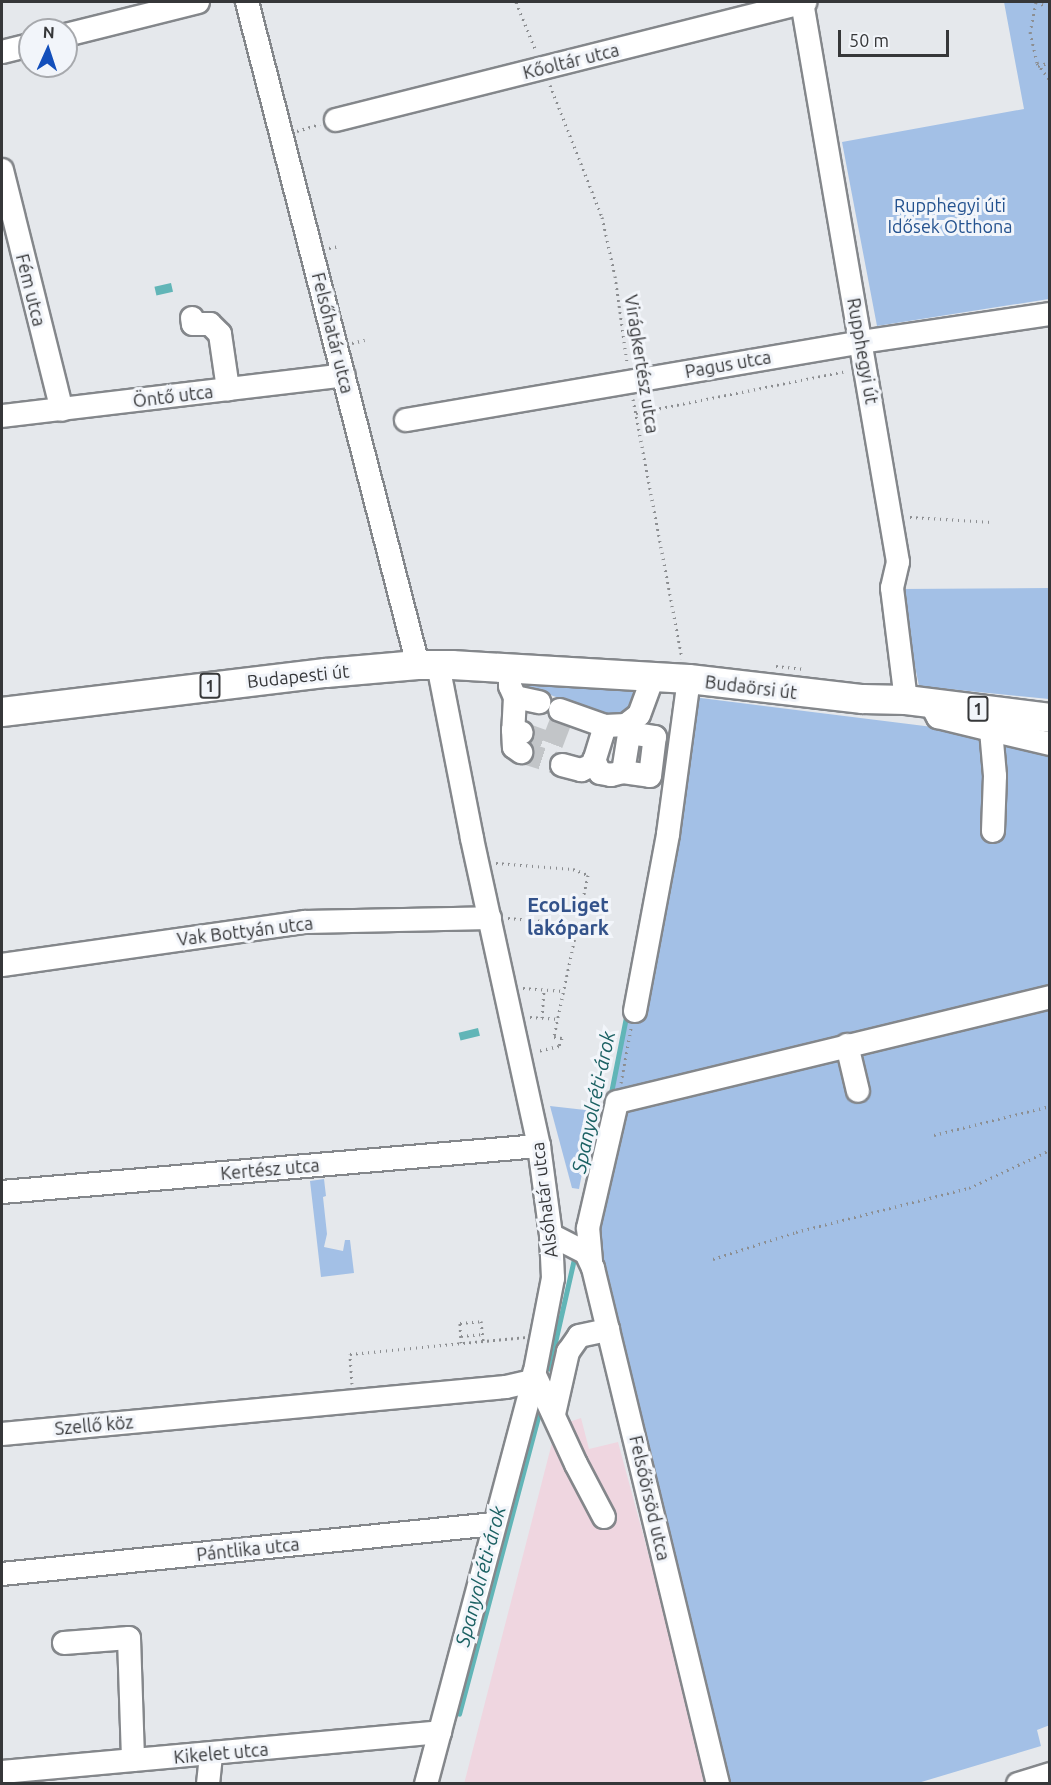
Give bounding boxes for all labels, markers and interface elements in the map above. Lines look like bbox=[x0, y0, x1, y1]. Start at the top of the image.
north arrow bbox=[18, 18, 78, 78]
scale bar bbox=[841, 18, 952, 56]
text: N bbox=[42, 23, 55, 41]
text: 50 m bbox=[849, 30, 889, 50]
street label: Kőoltár utca bbox=[521, 39, 621, 83]
park label: Rupphegyi úti Idősek Otthona bbox=[887, 195, 1013, 238]
street label: Fém utca bbox=[12, 252, 50, 328]
street label: Felsőhatár utca bbox=[308, 270, 358, 396]
street label: Virágkertész utca bbox=[620, 293, 664, 435]
street label: Rupphegyi út bbox=[843, 296, 883, 406]
street label: Pagus utca bbox=[683, 346, 773, 382]
street label: Öntő utca bbox=[132, 380, 214, 412]
street label: Budapesti út bbox=[246, 660, 350, 692]
street label: Budaörsi út bbox=[704, 671, 798, 703]
road number: 1 bbox=[198, 673, 222, 699]
road number: 1 bbox=[966, 696, 990, 722]
district label: EcoLiget lakópark bbox=[527, 892, 609, 939]
street label: Vak Bottyán utca bbox=[176, 912, 314, 950]
water label: Spanyolréti-árok bbox=[566, 1029, 620, 1175]
street label: Alsóhatár utca bbox=[526, 1141, 562, 1259]
street label: Kertész utca bbox=[219, 1154, 321, 1184]
street label: Szellő köz bbox=[54, 1411, 134, 1439]
street label: Felsőörsöd utca bbox=[625, 1433, 675, 1563]
water label: Spanyolréti-árok bbox=[450, 1503, 510, 1649]
street label: Pántlika utca bbox=[195, 1533, 301, 1565]
street label: Kikelet utca bbox=[173, 1738, 269, 1768]

